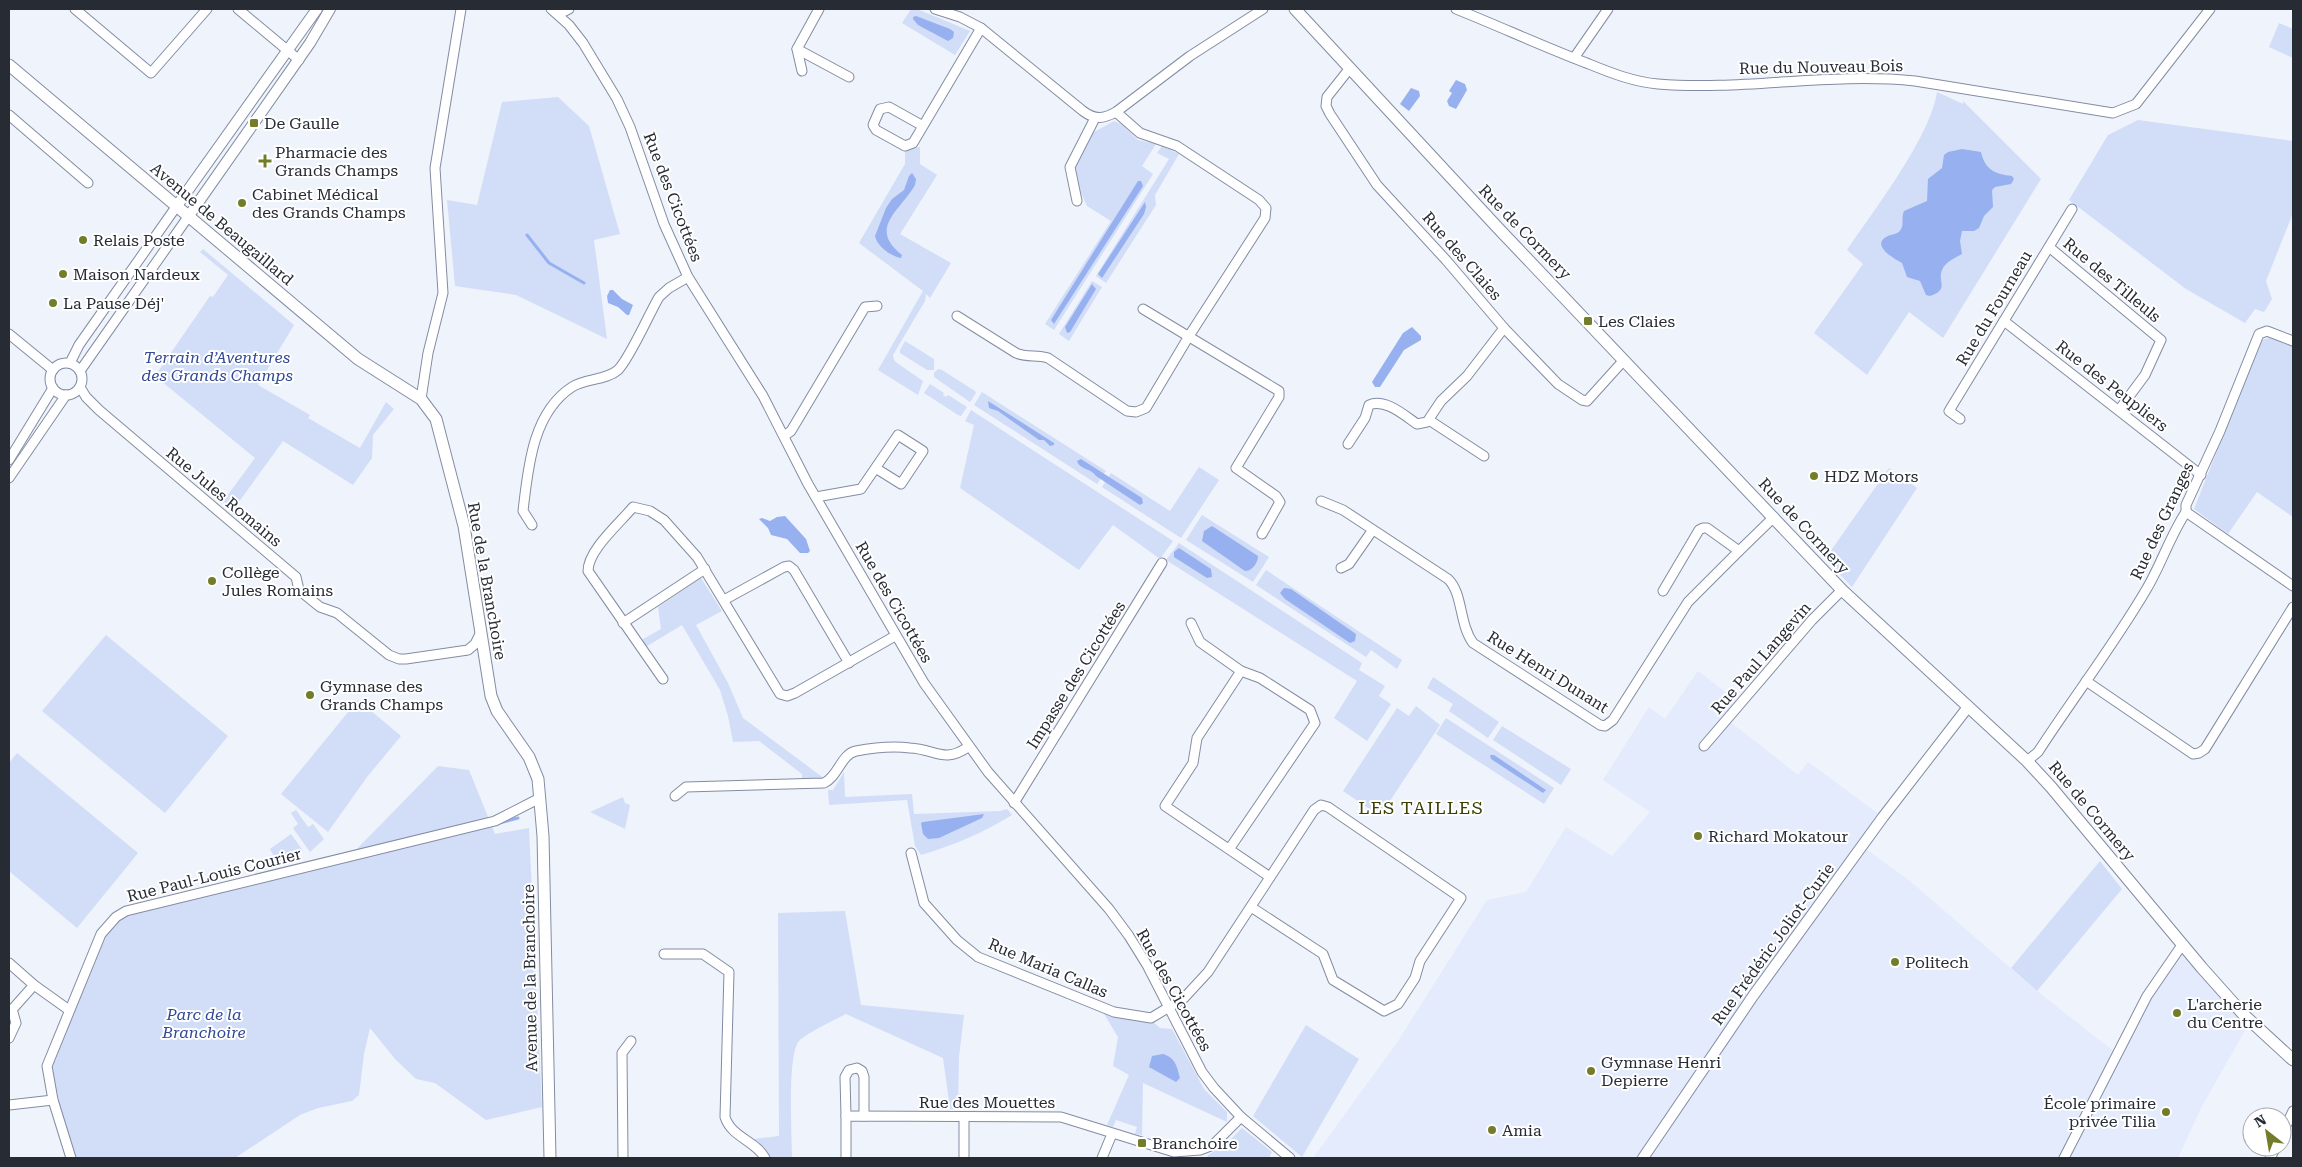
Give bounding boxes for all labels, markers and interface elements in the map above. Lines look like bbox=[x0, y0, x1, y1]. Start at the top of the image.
street label: Rue du Nouveau Bois bbox=[1739, 56, 1904, 78]
place label: De Gaulle bbox=[264, 114, 339, 133]
marker: De Gaulle bbox=[248, 117, 260, 129]
street label: Rue des Cicottées bbox=[640, 130, 707, 265]
place label: Pharmacie des Grands Champs bbox=[275, 143, 398, 180]
marker: Pharmacie des Grands Champs bbox=[259, 155, 271, 167]
street label: Avenue de Beaugaillard bbox=[147, 159, 297, 289]
street label: Rue de Cormery bbox=[1475, 181, 1575, 284]
place label: Cabinet Médical des Grands Champs bbox=[252, 185, 406, 222]
marker: Cabinet Médical des Grands Champs bbox=[236, 197, 248, 209]
street label: Rue des Claies bbox=[1418, 208, 1506, 304]
place label: Relais Poste bbox=[93, 231, 185, 250]
marker: Relais Poste bbox=[77, 234, 89, 246]
street label: Rue des Tilleuls bbox=[2059, 234, 2165, 327]
street label: Rue du Fourneau bbox=[1952, 247, 2036, 369]
place label: Maison Nardeux bbox=[73, 265, 200, 284]
marker: Maison Nardeux bbox=[57, 268, 69, 280]
place label: La Pause Déj' bbox=[63, 294, 164, 313]
marker: La Pause Déj' bbox=[47, 297, 59, 309]
place label: Les Claies bbox=[1598, 312, 1675, 331]
marker: Les Claies bbox=[1582, 315, 1594, 327]
street label: Rue des Peupliers bbox=[2052, 336, 2172, 436]
park label: Terrain d’Aventures des Grands Champs bbox=[141, 348, 293, 385]
street label: Rue Jules Romains bbox=[162, 443, 286, 551]
street label: Rue des Granges bbox=[2126, 459, 2198, 583]
place label: HDZ Motors bbox=[1824, 467, 1919, 486]
marker: HDZ Motors bbox=[1808, 470, 1820, 482]
street label: Rue de Cormery bbox=[1755, 474, 1854, 578]
street label: Rue de la Branchoire bbox=[464, 501, 510, 662]
street label: Rue des Cicottées bbox=[852, 538, 937, 666]
place label: Collège Jules Romains bbox=[222, 563, 334, 600]
marker: Collège Jules Romains bbox=[206, 575, 218, 587]
street label: Impasse des Cicottées bbox=[1023, 597, 1130, 752]
street label: Rue Paul Langevin bbox=[1707, 598, 1815, 718]
street label: Rue Henri Dunant bbox=[1484, 627, 1612, 717]
place label: Gymnase des Grands Champs bbox=[320, 677, 443, 714]
marker: Gymnase des Grands Champs bbox=[304, 689, 316, 701]
street label: Rue de Cormery bbox=[2045, 757, 2140, 865]
district label: LES TAILLES bbox=[1358, 797, 1484, 818]
place label: Richard Mokatour bbox=[1708, 827, 1849, 846]
marker: Richard Mokatour bbox=[1692, 830, 1704, 842]
street label: Rue Paul-Louis Courier bbox=[125, 844, 304, 906]
street label: Rue Frédéric Joliot-Curie bbox=[1708, 859, 1838, 1029]
street label: Avenue de la Branchoire bbox=[519, 884, 541, 1072]
street label: Rue des Cicottées bbox=[1132, 925, 1216, 1055]
street label: Rue Maria Callas bbox=[985, 934, 1111, 1002]
place label: Politech bbox=[1905, 953, 1969, 972]
marker: Politech bbox=[1889, 956, 1901, 968]
place label: L'archerie du Centre bbox=[2187, 995, 2263, 1032]
park label: Parc de la Branchoire bbox=[161, 1005, 246, 1042]
marker: L'archerie du Centre bbox=[2171, 1007, 2183, 1019]
place label: Gymnase Henri Depierre bbox=[1601, 1053, 1721, 1090]
marker: Gymnase Henri Depierre bbox=[1585, 1065, 1597, 1077]
street label: Rue des Mouettes bbox=[919, 1093, 1056, 1112]
place label: École primaire privée Tilia bbox=[2043, 1094, 2156, 1131]
marker: École primaire privée Tilia bbox=[2160, 1106, 2172, 1118]
north arrow bbox=[2242, 1107, 2292, 1157]
text: N bbox=[2252, 1111, 2269, 1130]
place label: Amia bbox=[1502, 1121, 1542, 1140]
marker: Amia bbox=[1486, 1124, 1498, 1136]
place label: Branchoire bbox=[1152, 1134, 1238, 1153]
marker: Branchoire bbox=[1136, 1137, 1148, 1149]

